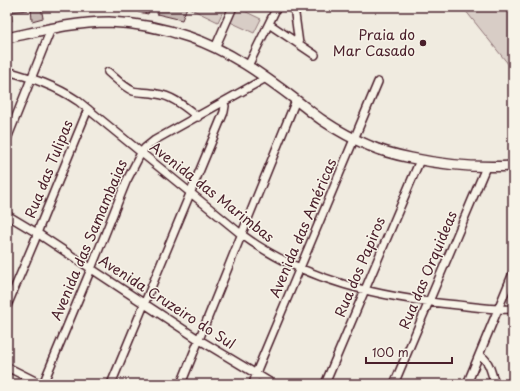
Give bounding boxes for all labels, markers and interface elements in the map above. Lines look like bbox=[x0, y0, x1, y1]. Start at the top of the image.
place label: Praia do Mar Casado bbox=[333, 24, 415, 61]
marker: Praia do Mar Casado bbox=[418, 38, 428, 48]
street label: Rua das Tulipas bbox=[19, 116, 78, 221]
street label: Avenida das Marimbas bbox=[146, 136, 279, 247]
street label: Avenida das Américas bbox=[264, 155, 341, 301]
street label: Avenida das Samambaias bbox=[45, 156, 132, 323]
street label: Rua das Orquideas bbox=[393, 207, 462, 332]
street label: Rua dos Papiros bbox=[329, 213, 390, 320]
street label: Avenida Cruzeiro do Sul bbox=[95, 250, 240, 354]
scale bar bbox=[366, 339, 452, 365]
text: 100 m bbox=[372, 343, 409, 361]

